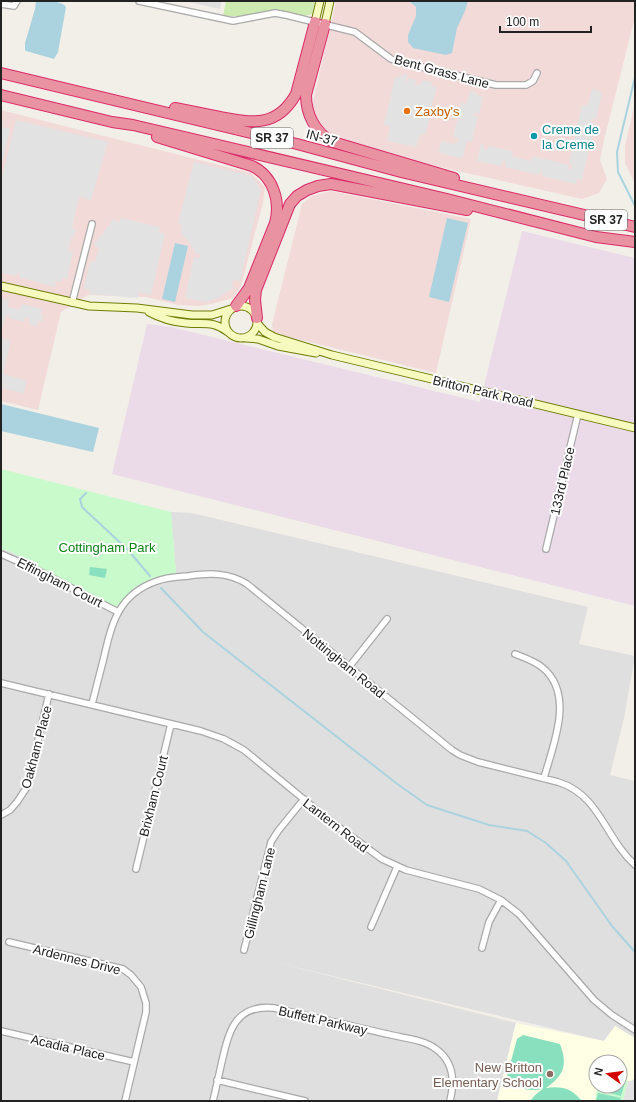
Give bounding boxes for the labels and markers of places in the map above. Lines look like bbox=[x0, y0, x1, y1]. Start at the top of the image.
place label: Zaxby's bbox=[415, 104, 460, 119]
marker: Zaxby's bbox=[402, 106, 412, 116]
place label: Creme de la Creme bbox=[542, 122, 599, 152]
marker: Creme de la Creme bbox=[529, 131, 539, 141]
place label: New Britton Elementary School bbox=[433, 1060, 542, 1090]
marker: New Britton Elementary School bbox=[545, 1069, 555, 1079]

